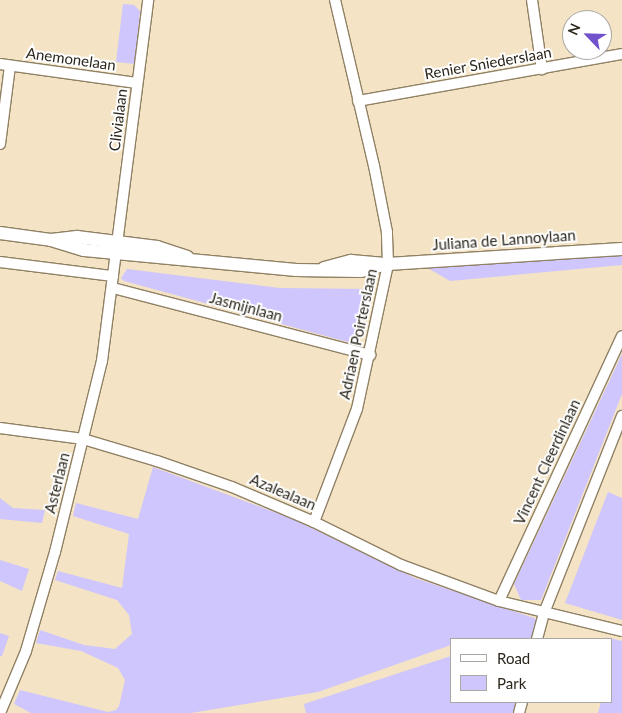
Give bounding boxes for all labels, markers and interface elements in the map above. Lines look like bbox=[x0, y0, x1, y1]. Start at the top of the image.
north arrow bbox=[562, 10, 612, 60]
text: N bbox=[564, 21, 584, 37]
street label: Renier Sniederslaan bbox=[423, 43, 553, 83]
street label: Anemonelaan bbox=[25, 44, 117, 74]
street label: Clivialaan bbox=[105, 88, 131, 152]
street label: Juliana de Lannoylaan bbox=[432, 226, 576, 254]
street label: Adriaen Poirterslaan bbox=[335, 267, 381, 401]
street label: Jasmijnlaan bbox=[208, 289, 284, 325]
street label: Vincent Cleerdinlaan bbox=[510, 396, 584, 528]
street label: Asterlaan bbox=[41, 451, 73, 515]
street label: Azalealaan bbox=[247, 470, 319, 514]
legend bbox=[450, 638, 612, 703]
text: Road bbox=[497, 649, 530, 667]
text: Park bbox=[497, 674, 526, 692]

